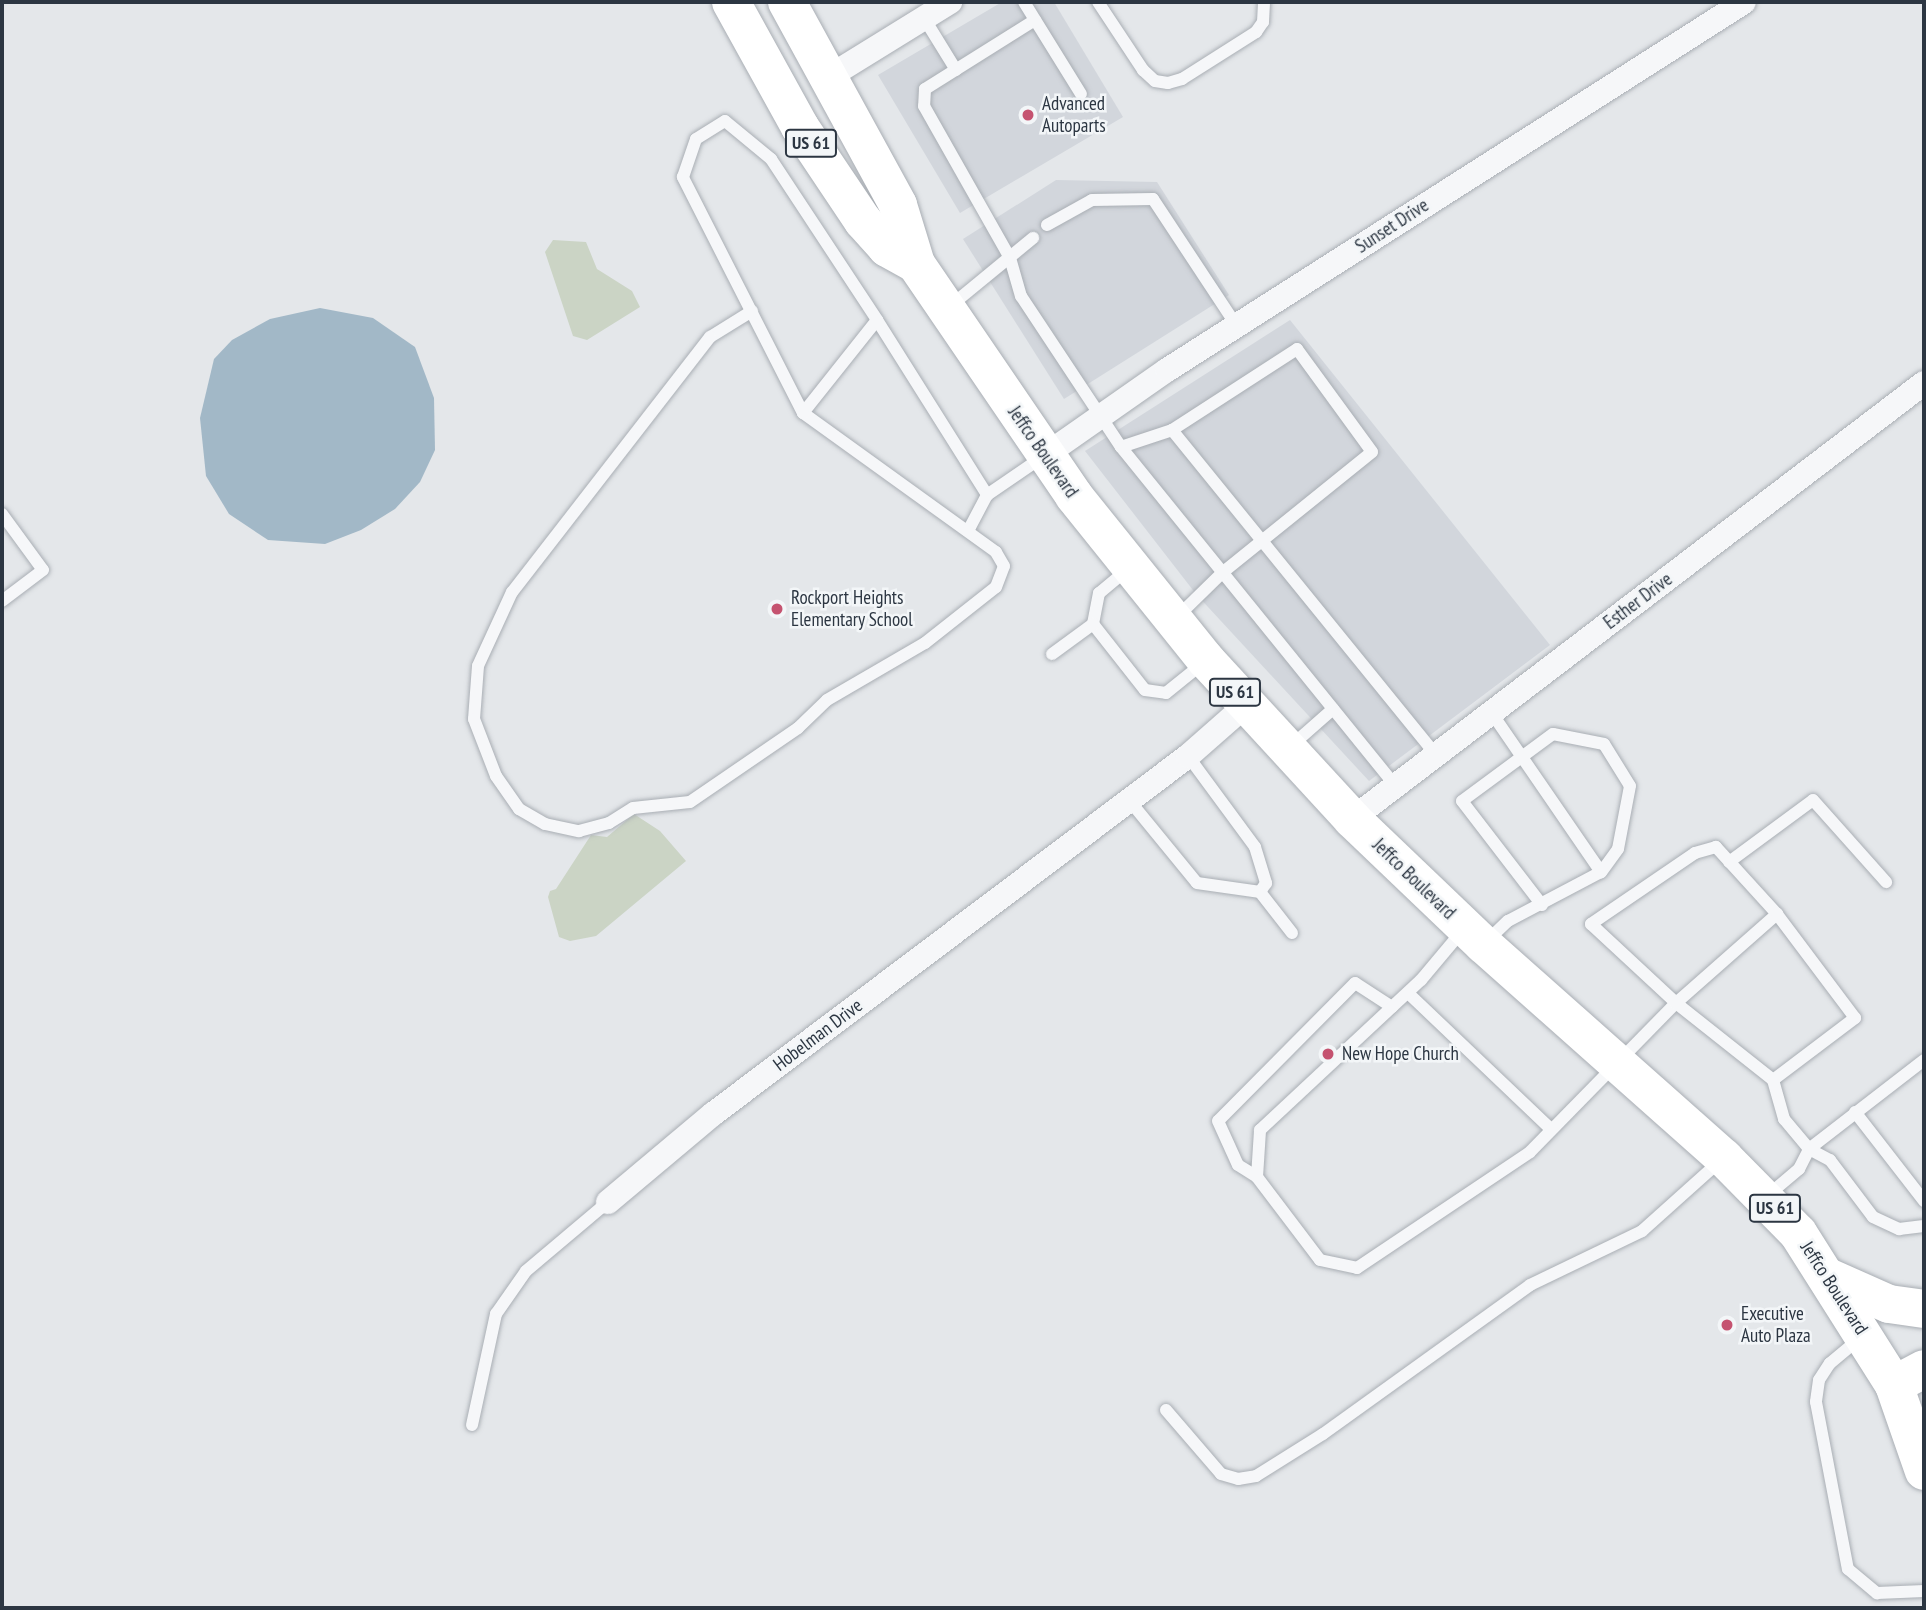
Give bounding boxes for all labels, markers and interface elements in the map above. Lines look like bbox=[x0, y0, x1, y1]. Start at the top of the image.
place label: Advanced Autoparts bbox=[1042, 93, 1106, 137]
marker: Advanced Autoparts bbox=[1020, 107, 1036, 123]
road number: US 61 bbox=[785, 128, 837, 158]
street label: Sunset Drive bbox=[1351, 194, 1433, 258]
street label: Jeffco Boulevard bbox=[1003, 402, 1083, 502]
street label: Esther Drive bbox=[1599, 568, 1677, 634]
place label: Rockport Heights Elementary School bbox=[791, 587, 913, 631]
marker: Rockport Heights Elementary School bbox=[769, 601, 785, 617]
road number: US 61 bbox=[1209, 678, 1261, 706]
street label: Jeffco Boulevard bbox=[1368, 834, 1460, 924]
street label: Hobelman Drive bbox=[769, 994, 867, 1076]
place label: New Hope Church bbox=[1342, 1043, 1459, 1065]
marker: New Hope Church bbox=[1320, 1046, 1336, 1062]
road number: US 61 bbox=[1749, 1194, 1801, 1223]
street label: Jeffco Boulevard bbox=[1795, 1237, 1873, 1339]
place label: Executive Auto Plaza bbox=[1741, 1303, 1811, 1347]
marker: Executive Auto Plaza bbox=[1719, 1317, 1735, 1333]

